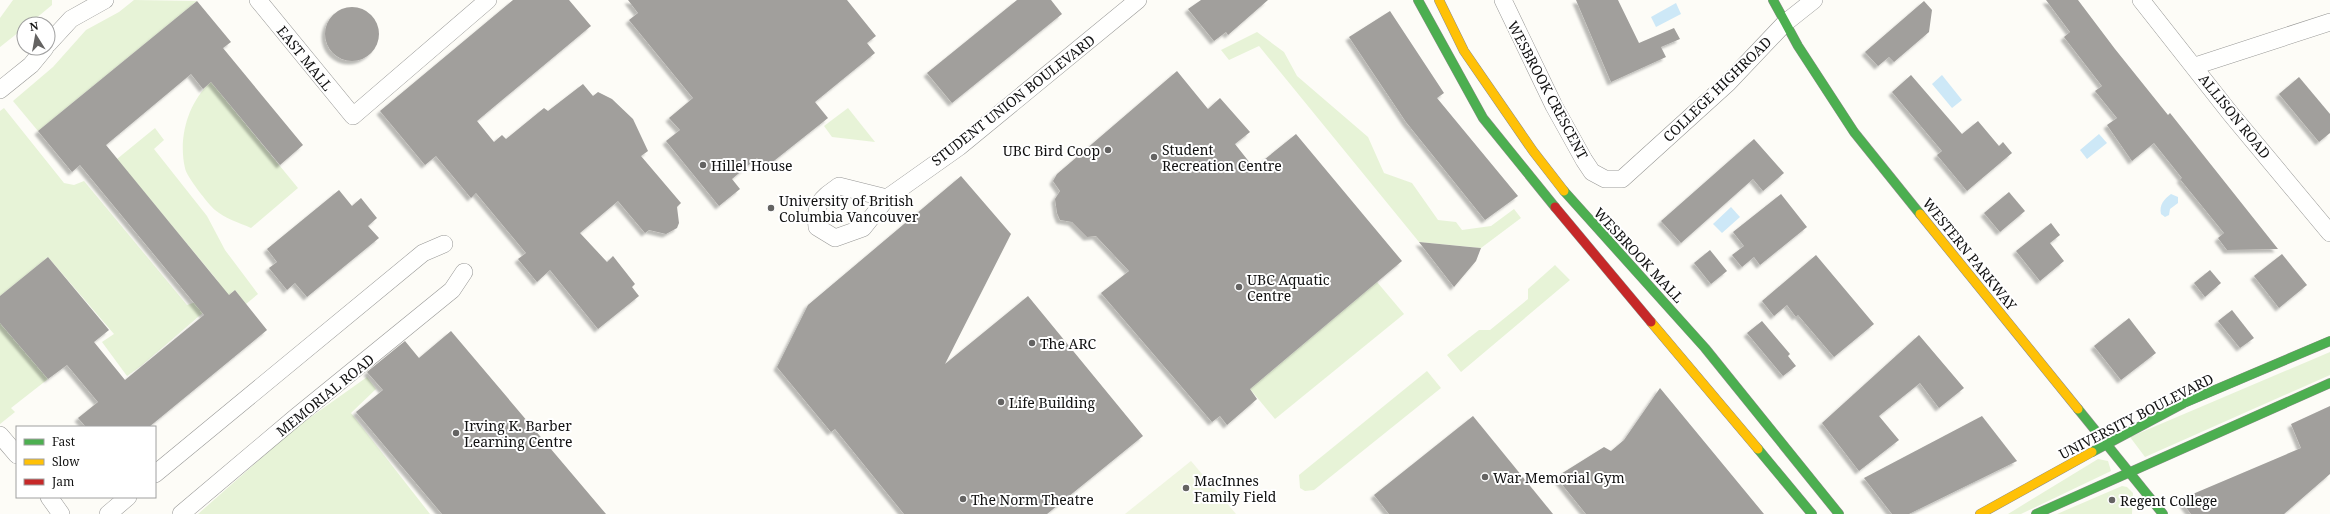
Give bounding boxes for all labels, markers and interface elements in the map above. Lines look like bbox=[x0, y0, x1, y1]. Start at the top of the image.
north arrow bbox=[16, 16, 56, 56]
text: N bbox=[28, 17, 40, 34]
street label: WESBROOK CRESCENT bbox=[1503, 18, 1593, 163]
street label: EAST MALL bbox=[273, 21, 337, 95]
street label: STUDENT UNION BOULEVARD bbox=[927, 30, 1099, 170]
street label: COLLEGE HIGHROAD bbox=[1659, 32, 1775, 146]
street label: ALLISON ROAD bbox=[2195, 70, 2275, 162]
place label: Student Recreation Centre bbox=[1162, 140, 1282, 175]
place label: UBC Bird Coop bbox=[1003, 141, 1100, 160]
marker: UBC Bird Coop bbox=[1103, 145, 1113, 155]
marker: Student Recreation Centre bbox=[1149, 152, 1159, 162]
place label: Hillel House bbox=[711, 156, 793, 175]
marker: Hillel House bbox=[698, 160, 708, 170]
place label: University of British Columbia Vancouver bbox=[779, 191, 919, 226]
street label: WESTERN PARKWAY bbox=[1919, 194, 2021, 314]
marker: University of British Columbia Vancouver bbox=[766, 203, 776, 213]
street label: WESBROOK MALL bbox=[1590, 203, 1688, 307]
place label: UBC Aquatic Centre bbox=[1247, 270, 1330, 305]
marker: UBC Aquatic Centre bbox=[1234, 282, 1244, 292]
place label: The ARC bbox=[1040, 334, 1096, 353]
marker: The ARC bbox=[1027, 338, 1037, 348]
street label: MEMORIAL ROAD bbox=[272, 350, 378, 440]
street label: UNIVERSITY BOULEVARD bbox=[2055, 369, 2217, 463]
place label: Life Building bbox=[1009, 393, 1095, 412]
marker: Life Building bbox=[996, 397, 1006, 407]
place label: Irving K. Barber Learning Centre bbox=[464, 416, 573, 451]
legend bbox=[16, 426, 156, 498]
marker: Irving K. Barber Learning Centre bbox=[451, 428, 461, 438]
text: Fast bbox=[52, 433, 75, 450]
text: Slow bbox=[52, 453, 80, 470]
place label: War Memorial Gym bbox=[1493, 468, 1625, 487]
place label: MacInnes Family Field bbox=[1194, 471, 1277, 506]
marker: War Memorial Gym bbox=[1480, 472, 1490, 482]
text: Jam bbox=[51, 473, 74, 490]
marker: MacInnes Family Field bbox=[1181, 483, 1191, 493]
place label: The Norm Theatre bbox=[971, 490, 1094, 509]
place label: Regent College bbox=[2120, 491, 2217, 510]
marker: The Norm Theatre bbox=[958, 494, 968, 504]
marker: Regent College bbox=[2107, 495, 2117, 505]

